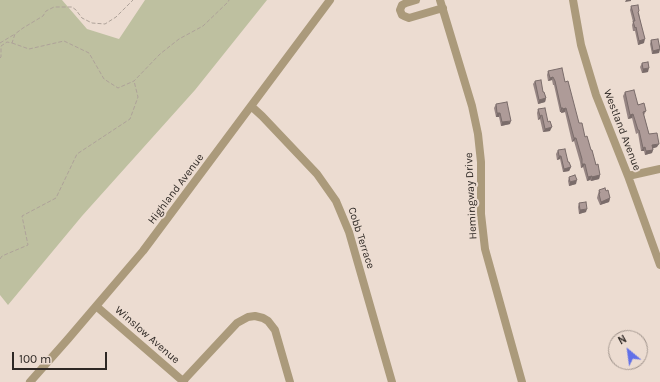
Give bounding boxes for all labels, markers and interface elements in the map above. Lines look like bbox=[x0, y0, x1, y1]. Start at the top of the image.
street label: Westland Avenue bbox=[600, 87, 644, 173]
street label: Highland Avenue bbox=[145, 151, 207, 227]
street label: Hemingway Drive bbox=[462, 152, 480, 240]
street label: Cobb Terrace bbox=[345, 205, 377, 271]
street label: Winslow Avenue bbox=[112, 303, 182, 367]
north arrow bbox=[608, 330, 648, 370]
text: N bbox=[616, 332, 629, 348]
scale bar bbox=[14, 344, 109, 370]
text: 100 m bbox=[19, 352, 51, 366]

